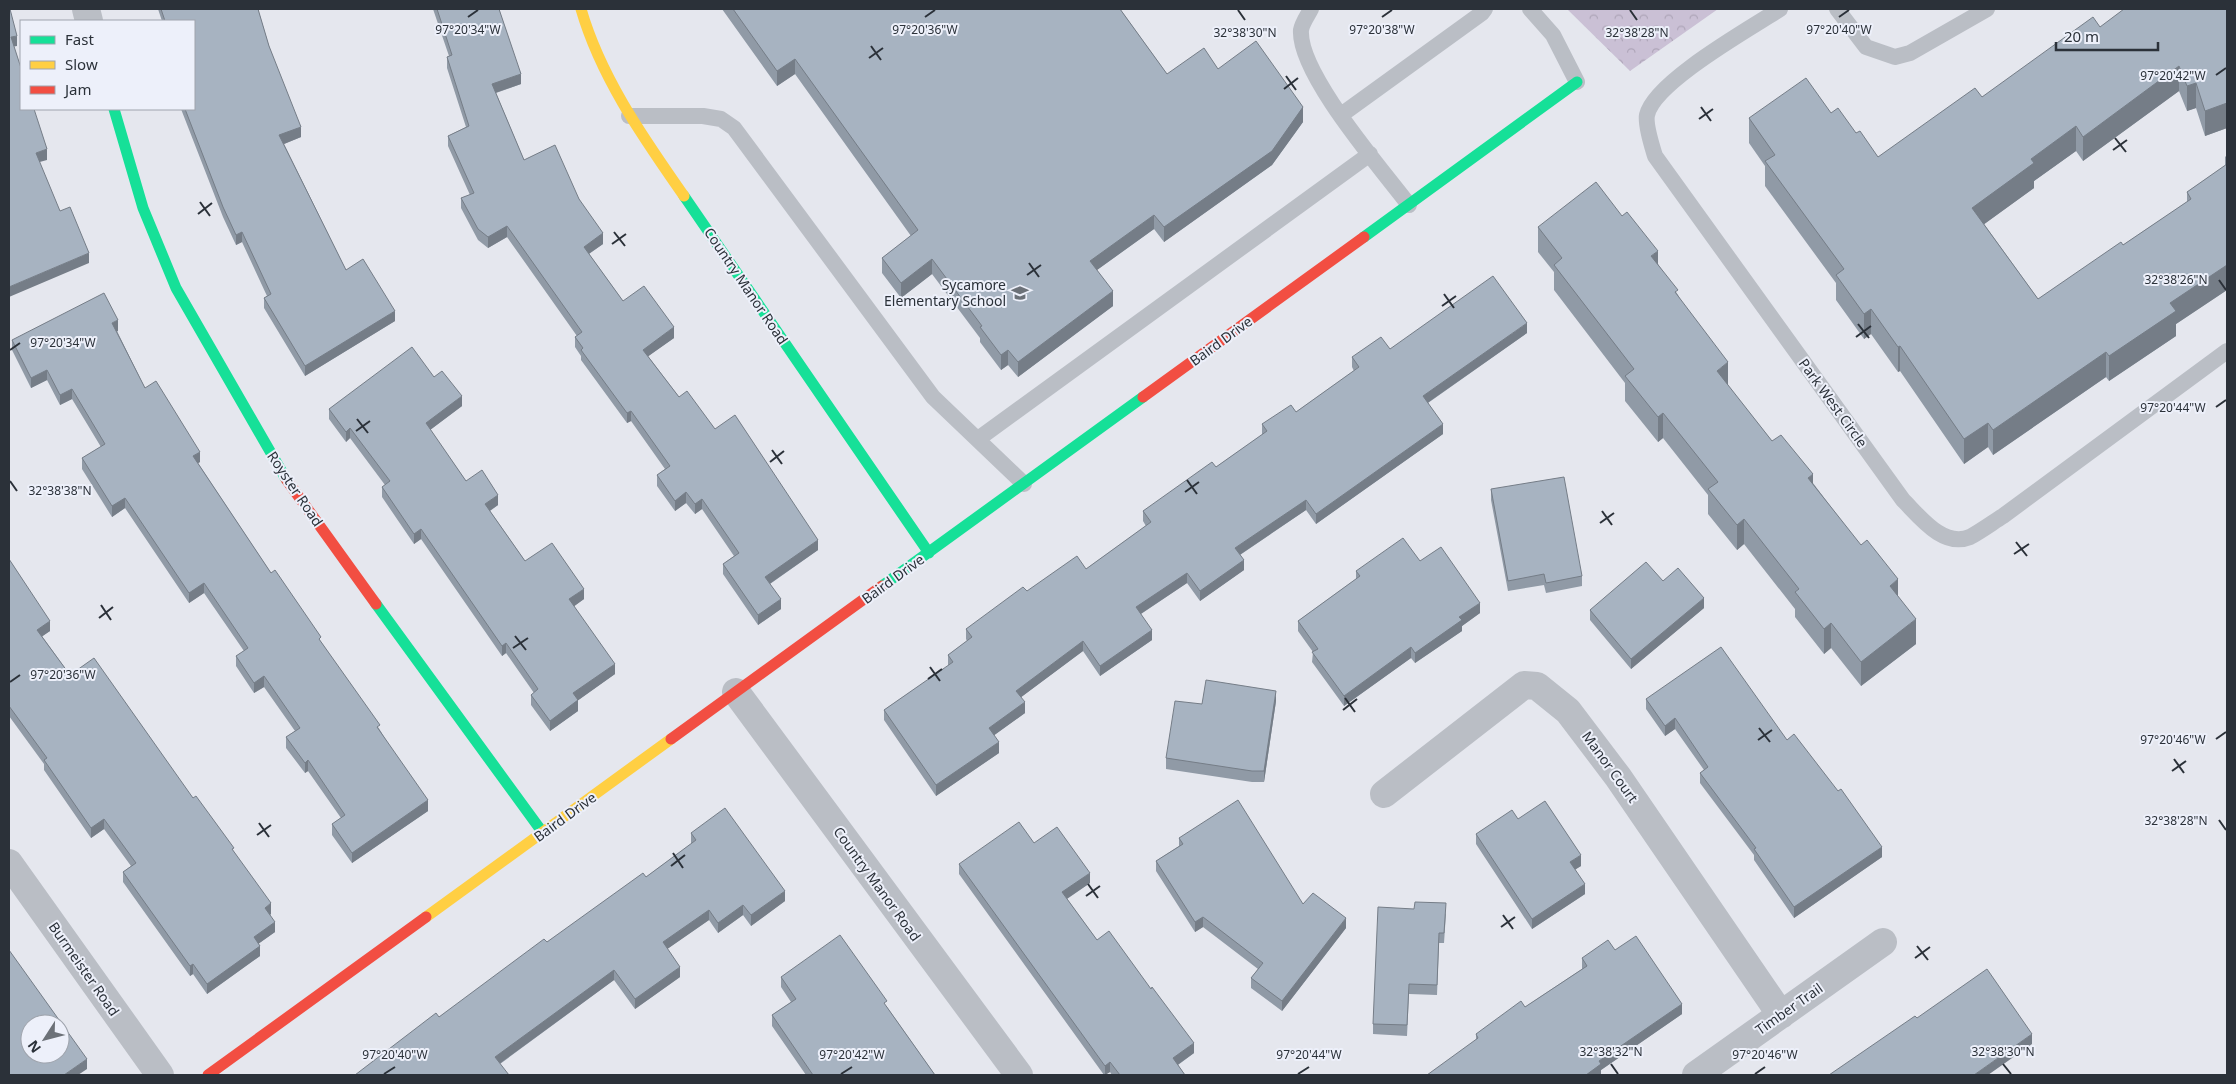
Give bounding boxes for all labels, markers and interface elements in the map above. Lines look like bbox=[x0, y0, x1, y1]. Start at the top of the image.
legend bbox=[20, 20, 195, 110]
scale bar bbox=[2056, 20, 2158, 52]
text: 97°20'34"W bbox=[435, 21, 501, 38]
text: 97°20'36"W bbox=[892, 21, 958, 38]
text: 97°20'38"W bbox=[1349, 21, 1415, 38]
text: 97°20'40"W bbox=[1806, 21, 1872, 38]
text: 32°38'30"N bbox=[1213, 24, 1277, 41]
text: 32°38'28"N bbox=[1605, 24, 1669, 41]
text: 20 m bbox=[2064, 26, 2099, 46]
text: Fast bbox=[65, 29, 94, 49]
text: Slow bbox=[65, 54, 98, 74]
text: 97°20'42"W bbox=[2140, 67, 2206, 84]
text: Jam bbox=[63, 79, 92, 99]
street label: Country Manor Road bbox=[700, 224, 793, 348]
text: 32°38'26"N bbox=[2144, 271, 2208, 288]
place label: Sycamore Elementary School bbox=[884, 275, 1006, 310]
school or university icon: Sycamore Elementary School bbox=[1010, 283, 1030, 303]
street label: Baird Drive bbox=[1186, 311, 1256, 370]
text: 97°20'34"W bbox=[30, 334, 96, 351]
street label: Park West Circle bbox=[1795, 354, 1872, 451]
text: 97°20'44"W bbox=[2140, 399, 2206, 416]
street label: Royster Road bbox=[263, 447, 328, 530]
text: 32°38'38"N bbox=[28, 482, 92, 499]
street label: Baird Drive bbox=[858, 549, 928, 608]
text: 97°20'36"W bbox=[30, 666, 96, 683]
street label: Manor Court bbox=[1578, 727, 1643, 806]
text: 97°20'46"W bbox=[2140, 731, 2206, 748]
street label: Baird Drive bbox=[530, 787, 600, 846]
text: 32°38'28"N bbox=[2144, 812, 2208, 829]
street label: Country Manor Road bbox=[829, 823, 925, 945]
street label: Burmeister Road bbox=[45, 918, 124, 1020]
street label: Timber Trail bbox=[1751, 978, 1826, 1039]
north arrow bbox=[20, 1014, 70, 1064]
text: N bbox=[23, 1037, 45, 1057]
text: 32°38'32"N bbox=[1579, 1043, 1643, 1060]
text: 32°38'30"N bbox=[1971, 1043, 2035, 1060]
text: 97°20'40"W bbox=[362, 1046, 428, 1063]
text: 97°20'42"W bbox=[819, 1046, 885, 1063]
text: 97°20'44"W bbox=[1276, 1046, 1342, 1063]
text: 97°20'46"W bbox=[1732, 1046, 1798, 1063]

